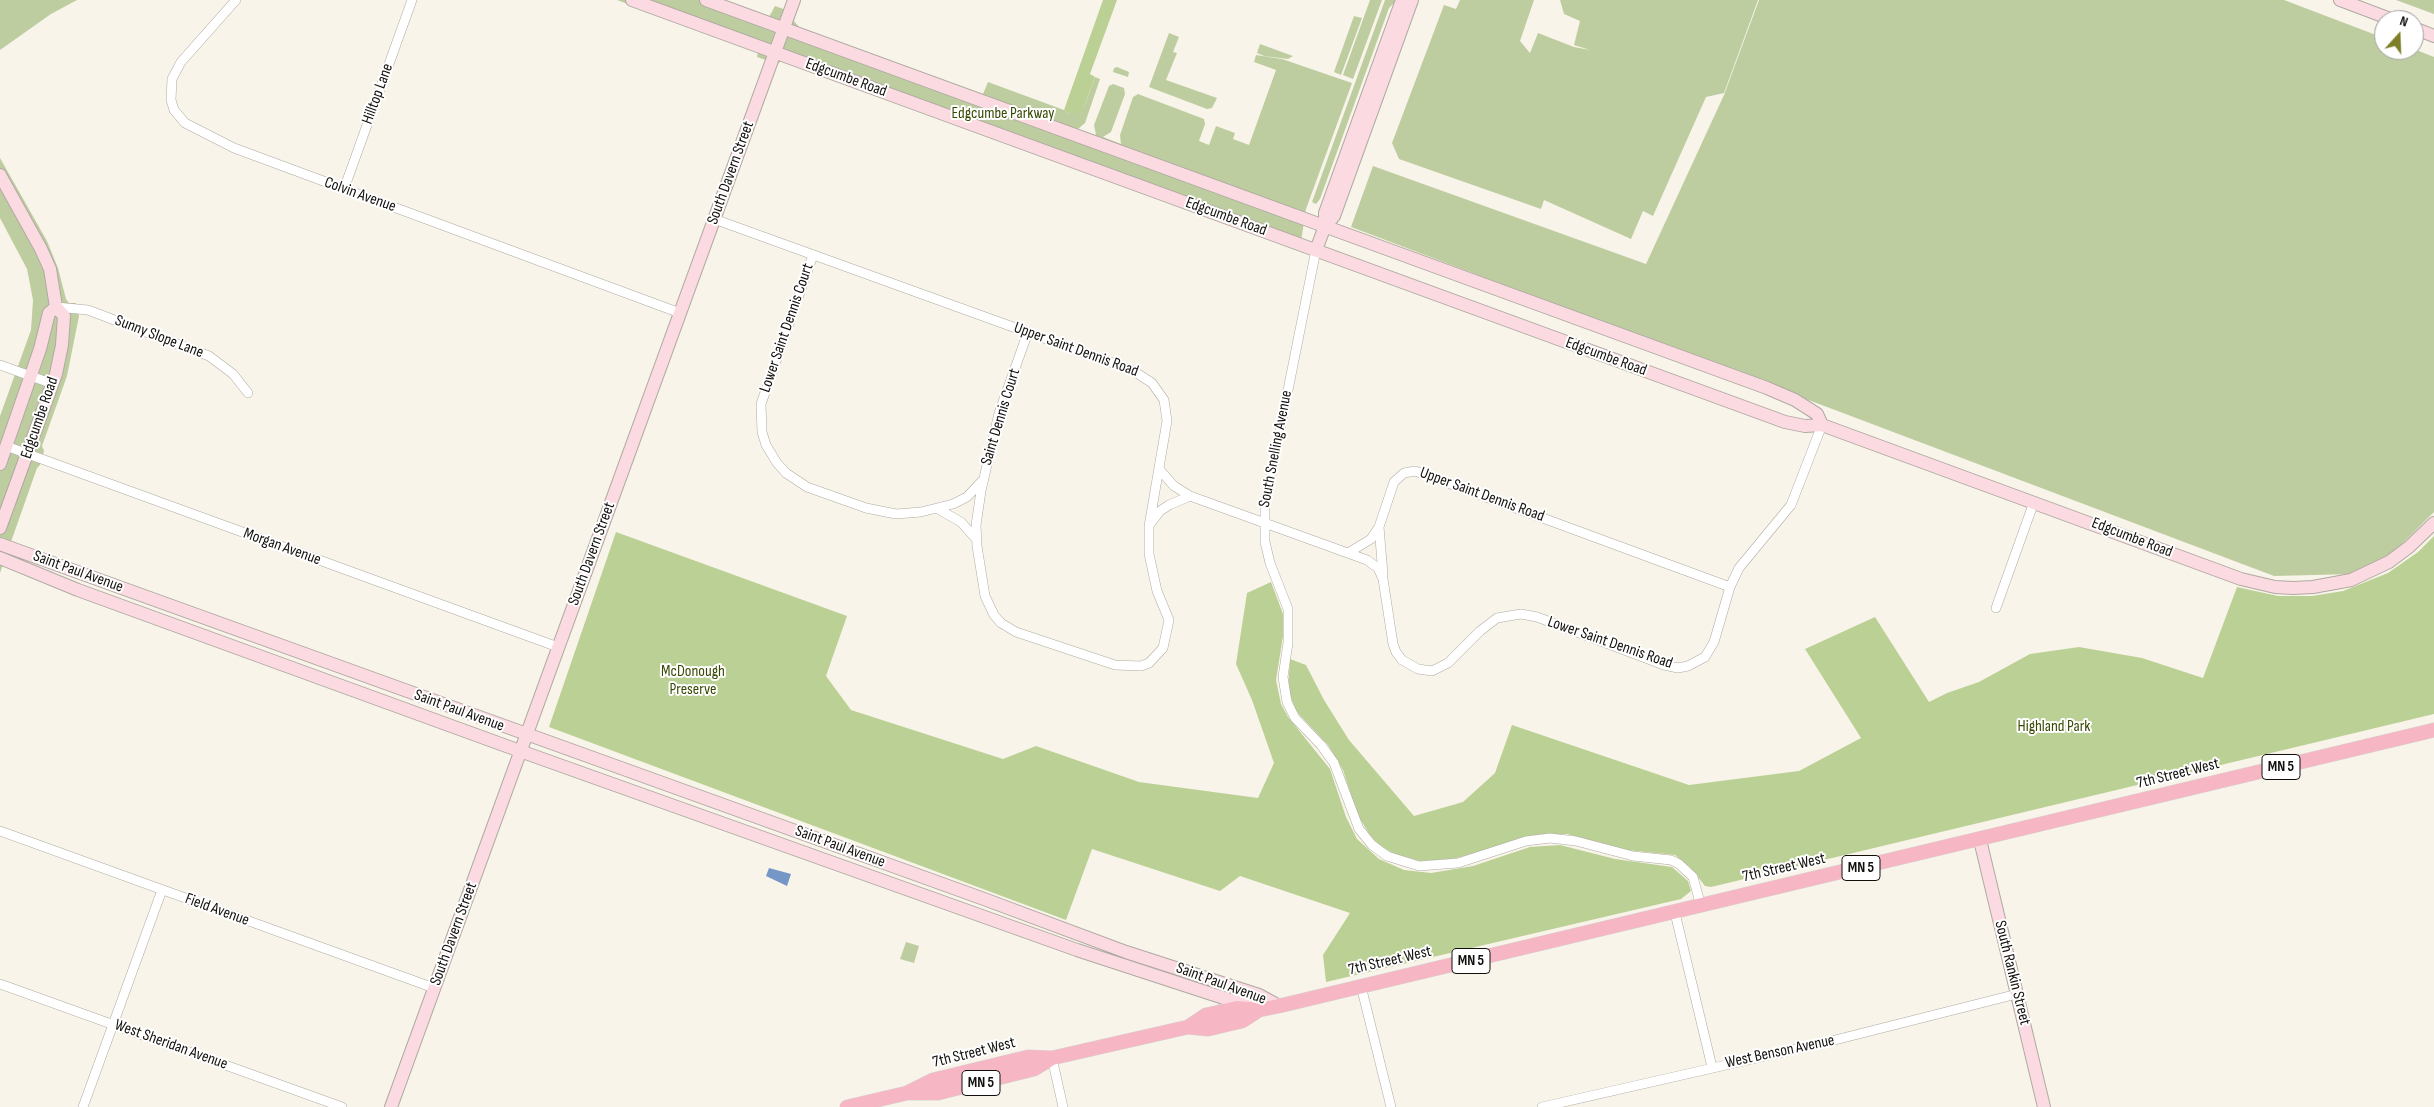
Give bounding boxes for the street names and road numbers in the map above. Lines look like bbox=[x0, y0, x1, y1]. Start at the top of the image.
street label: Edgcumbe Road bbox=[803, 54, 889, 102]
street label: Hilltop Lane bbox=[358, 61, 398, 127]
street label: South Davern Street bbox=[703, 119, 759, 227]
street label: Colvin Avenue bbox=[322, 173, 398, 217]
street label: Edgcumbe Road bbox=[1183, 193, 1269, 241]
street label: Lower Saint Dennis Court bbox=[756, 261, 818, 395]
street label: Sunny Slope Lane bbox=[112, 311, 206, 363]
street label: Upper Saint Dennis Road bbox=[1011, 319, 1141, 381]
street label: Edgcumbe Road bbox=[1563, 333, 1649, 381]
street label: Saint Dennis Court bbox=[977, 366, 1025, 468]
street label: Edgcumbe Road bbox=[17, 375, 63, 461]
street label: South Snelling Avenue bbox=[1255, 389, 1297, 509]
street label: Upper Saint Dennis Road bbox=[1417, 464, 1547, 526]
street label: South Davern Street bbox=[564, 500, 620, 608]
street label: Edgcumbe Road bbox=[2089, 514, 2175, 562]
street label: Morgan Avenue bbox=[241, 524, 323, 570]
street label: Saint Paul Avenue bbox=[30, 547, 126, 597]
street label: Lower Saint Dennis Road bbox=[1545, 613, 1675, 673]
street label: Saint Paul Avenue bbox=[411, 686, 507, 736]
street label: 7th Street West bbox=[2135, 754, 2221, 794]
road number: MN 5 bbox=[2262, 754, 2300, 780]
street label: Saint Paul Avenue bbox=[792, 822, 888, 872]
street label: 7th Street West bbox=[1741, 849, 1827, 887]
road number: MN 5 bbox=[1842, 856, 1880, 880]
street label: South Davern Street bbox=[426, 880, 482, 988]
street label: Field Avenue bbox=[182, 890, 252, 930]
street label: South Rankin Street bbox=[1990, 919, 2034, 1027]
street label: 7th Street West bbox=[1347, 942, 1433, 980]
road number: MN 5 bbox=[1452, 948, 1490, 974]
street label: Saint Paul Avenue bbox=[1173, 959, 1269, 1009]
street label: West Sheridan Avenue bbox=[112, 1016, 230, 1074]
street label: West Benson Avenue bbox=[1724, 1031, 1836, 1073]
street label: 7th Street West bbox=[931, 1033, 1017, 1073]
road number: MN 5 bbox=[962, 1070, 1000, 1096]

